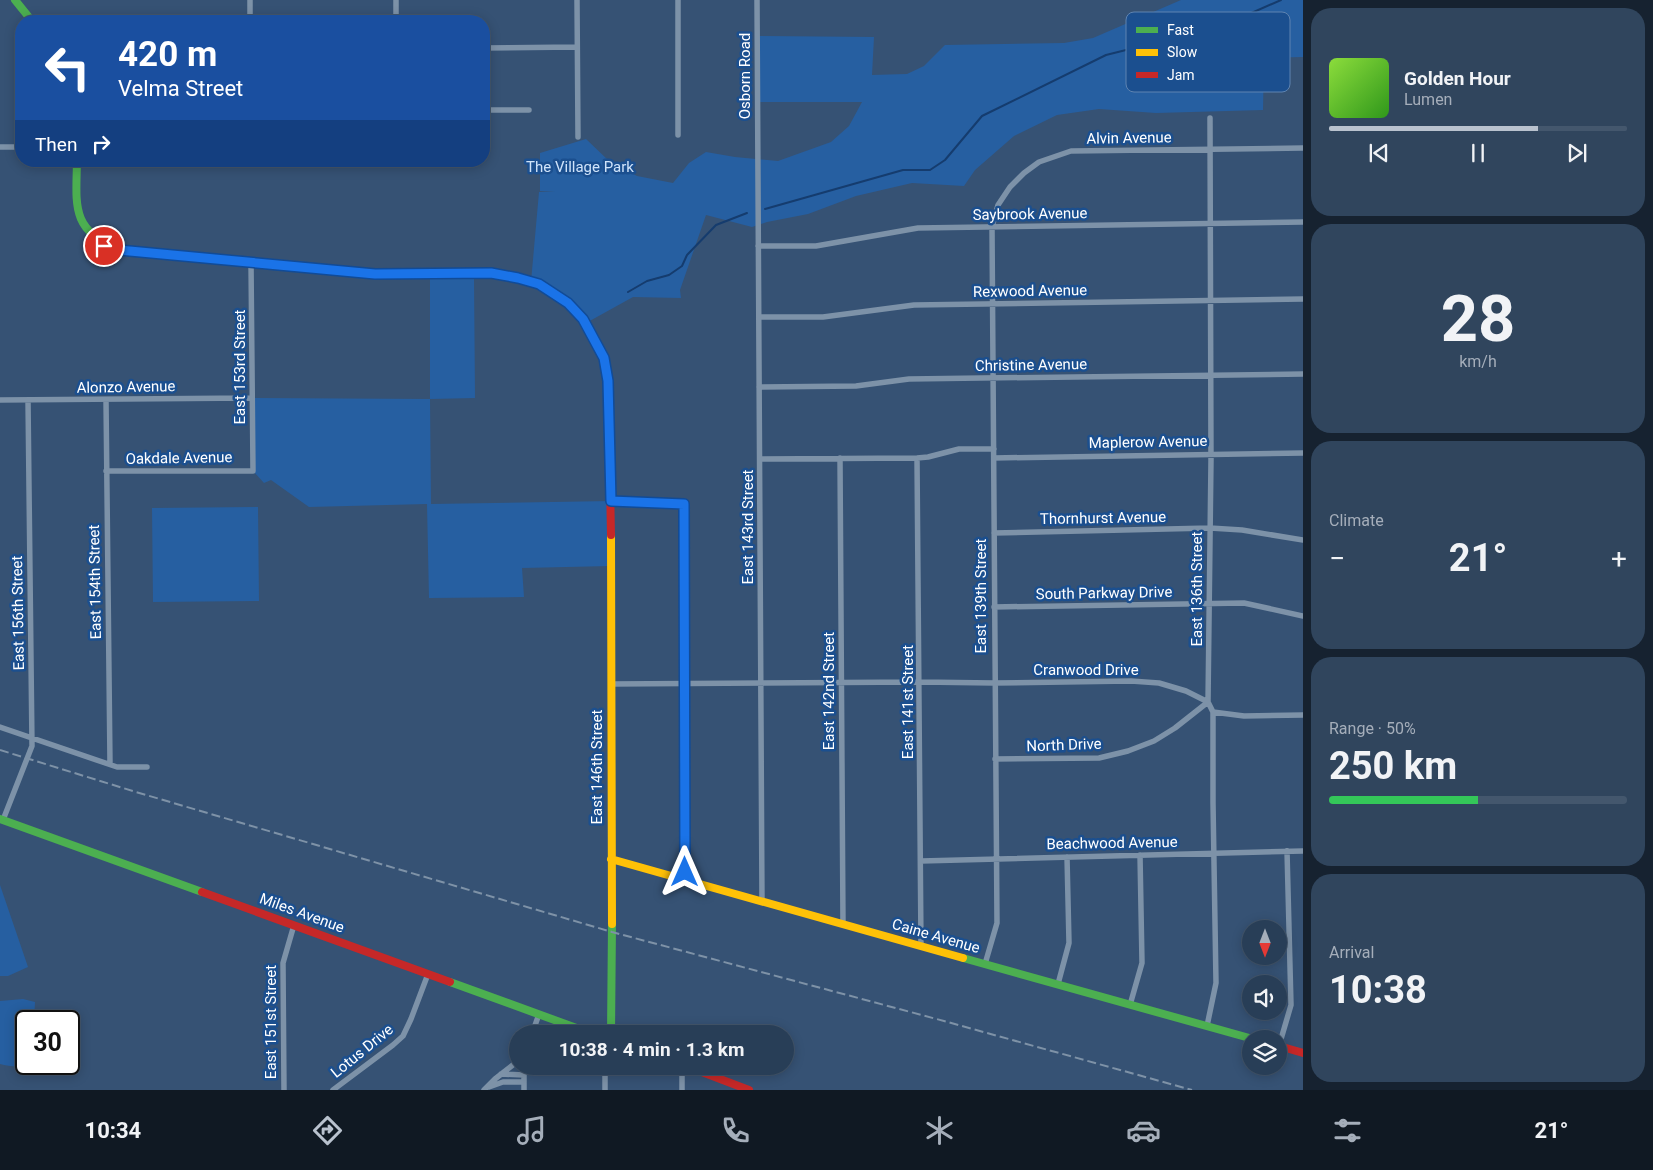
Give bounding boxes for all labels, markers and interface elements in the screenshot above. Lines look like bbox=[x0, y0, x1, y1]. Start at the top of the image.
legend bbox=[1126, 12, 1290, 92]
text: Fast bbox=[1167, 22, 1194, 38]
street label: Osborn Road bbox=[736, 33, 754, 119]
text: 420 m bbox=[118, 34, 217, 75]
icon: left bbox=[35, 35, 100, 100]
text: Slow bbox=[1167, 44, 1198, 60]
text: Jam bbox=[1167, 67, 1195, 83]
text: Golden Hour bbox=[1404, 67, 1511, 90]
text: Velma Street bbox=[118, 76, 243, 101]
text: Lumen bbox=[1404, 90, 1452, 109]
street label: Alvin Avenue bbox=[1086, 128, 1172, 148]
icon: right bbox=[87, 130, 115, 158]
text: Then bbox=[35, 133, 77, 156]
icon: previous bbox=[1365, 139, 1393, 167]
icon: pause bbox=[1464, 139, 1492, 167]
icon: next bbox=[1563, 139, 1591, 167]
park label: The Village Park bbox=[526, 158, 634, 176]
street label: Saybrook Avenue bbox=[972, 204, 1088, 224]
pin bbox=[83, 225, 125, 267]
icon: arrive bbox=[90, 232, 118, 260]
street label: Rexwood Avenue bbox=[973, 281, 1087, 301]
text: 28 bbox=[1441, 281, 1515, 357]
street label: East 153rd Street bbox=[231, 309, 249, 425]
text: km/h bbox=[1459, 352, 1497, 371]
street label: Christine Avenue bbox=[975, 355, 1087, 375]
street label: Alonzo Avenue bbox=[76, 377, 176, 397]
street label: Maplerow Avenue bbox=[1088, 432, 1208, 452]
street label: Oakdale Avenue bbox=[125, 448, 233, 468]
street label: East 143rd Street bbox=[739, 469, 757, 585]
street label: Thornhurst Avenue bbox=[1040, 508, 1166, 528]
text: Climate bbox=[1329, 511, 1384, 530]
street label: East 154th Street bbox=[85, 524, 105, 640]
street label: East 136th Street bbox=[1188, 532, 1206, 646]
text: 21° bbox=[1449, 536, 1507, 580]
street label: East 139th Street bbox=[972, 539, 990, 653]
text: − bbox=[1329, 542, 1345, 575]
text: + bbox=[1611, 542, 1627, 575]
street label: East 156th Street bbox=[8, 555, 28, 671]
street label: South Parkway Drive bbox=[1036, 583, 1173, 603]
street label: East 142nd Street bbox=[820, 632, 838, 750]
street label: East 141st Street bbox=[899, 645, 917, 759]
street label: Cranwood Drive bbox=[1033, 661, 1139, 679]
street label: East 146th Street bbox=[588, 710, 606, 824]
text: Range · 50% bbox=[1329, 719, 1416, 738]
street label: North Drive bbox=[1026, 735, 1102, 755]
text: 250 km bbox=[1329, 744, 1457, 788]
street label: Beachwood Avenue bbox=[1046, 833, 1178, 853]
position arrow bbox=[658, 845, 710, 897]
street label: Miles Avenue bbox=[257, 889, 347, 937]
street label: Caine Avenue bbox=[890, 915, 982, 957]
north arrow bbox=[1242, 920, 1288, 965]
map controls bbox=[1242, 920, 1287, 1075]
text: Arrival bbox=[1329, 943, 1374, 962]
street label: East 151st Street bbox=[262, 965, 280, 1079]
text: 10:38 bbox=[1329, 968, 1427, 1012]
button: sound bbox=[1242, 975, 1287, 1020]
speed limit sign: 30 bbox=[15, 1010, 80, 1075]
street label: Lotus Drive bbox=[327, 1020, 397, 1082]
button: layers bbox=[1242, 1030, 1287, 1075]
text: 10:38 · 4 min · 1.3 km bbox=[559, 1038, 744, 1061]
icon: directions bbox=[310, 1113, 345, 1148]
icon: music bbox=[514, 1113, 549, 1148]
icon: phone bbox=[718, 1113, 753, 1148]
icon: climate bbox=[922, 1113, 957, 1148]
icon: car bbox=[1126, 1113, 1161, 1148]
icon: filters bbox=[1330, 1113, 1365, 1148]
text: 10:34 bbox=[85, 1118, 141, 1143]
text: 21° bbox=[1535, 1118, 1568, 1143]

